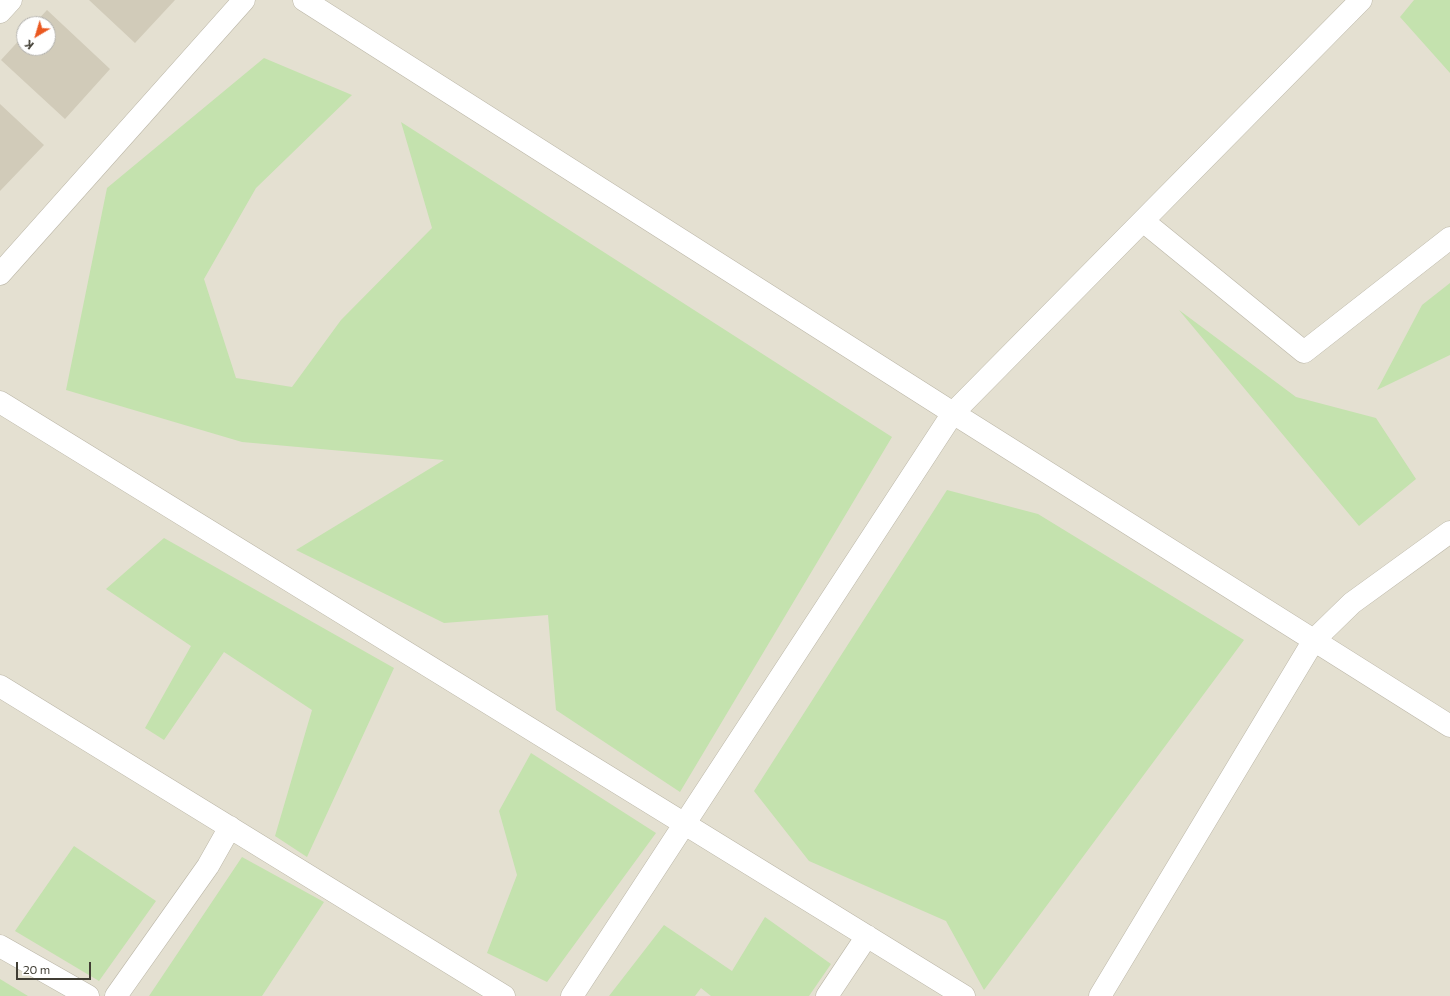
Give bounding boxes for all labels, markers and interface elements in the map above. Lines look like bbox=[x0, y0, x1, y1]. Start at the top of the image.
north arrow bbox=[16, 16, 56, 56]
text: K bbox=[22, 38, 36, 53]
scale bar bbox=[18, 954, 93, 980]
text: 20 m bbox=[23, 962, 50, 976]

